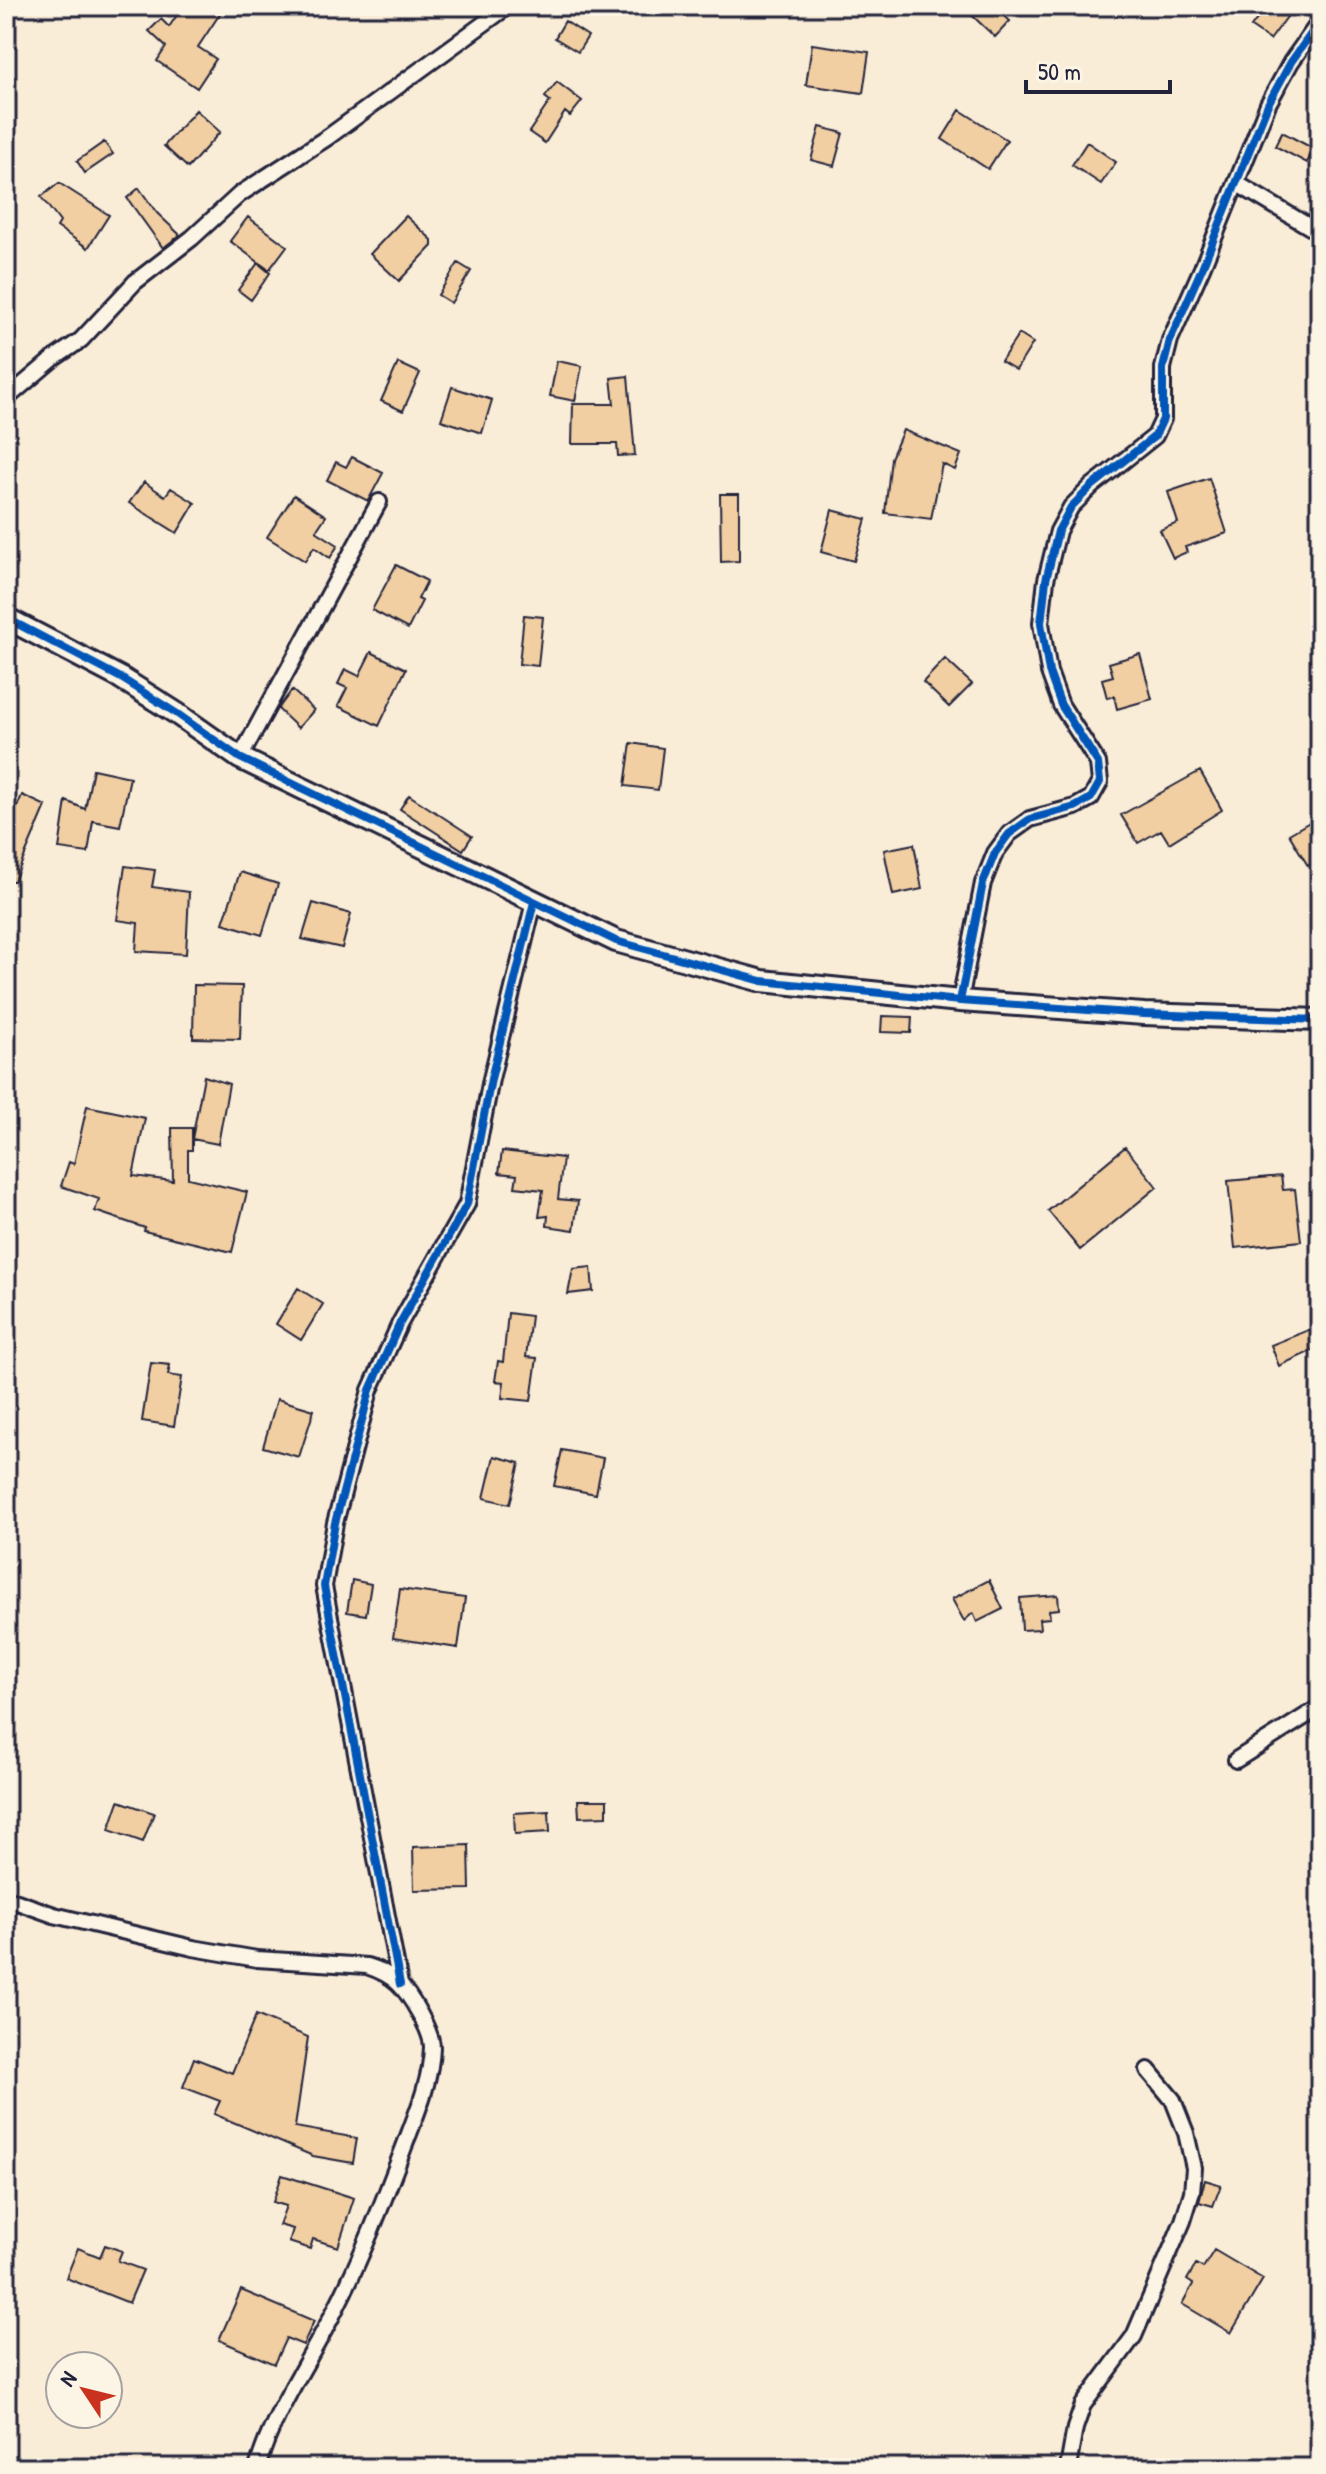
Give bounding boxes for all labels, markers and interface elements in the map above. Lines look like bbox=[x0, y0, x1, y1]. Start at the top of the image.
scale bar bbox=[1026, 44, 1170, 94]
text: 50 m bbox=[1038, 55, 1081, 87]
north arrow bbox=[44, 2350, 124, 2430]
text: N bbox=[52, 2365, 83, 2392]

